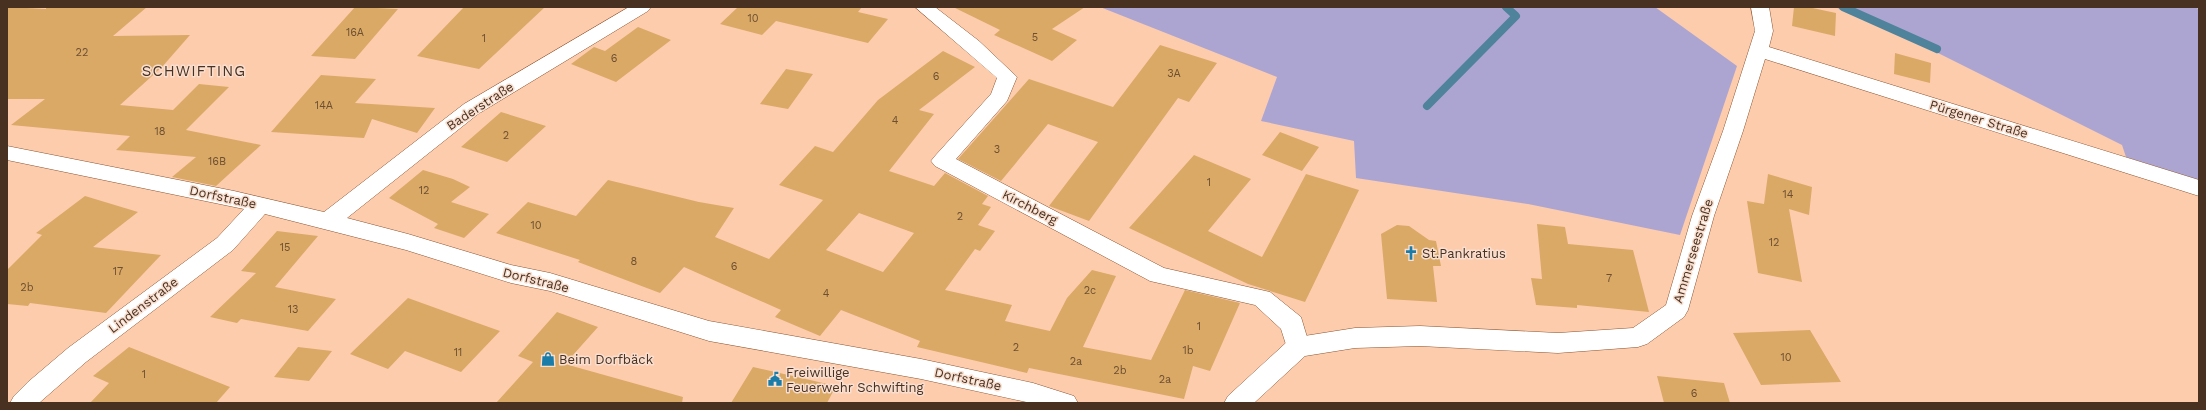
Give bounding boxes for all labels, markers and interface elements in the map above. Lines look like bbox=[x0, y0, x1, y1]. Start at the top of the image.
house number: 10 bbox=[747, 12, 759, 25]
house number: 16A bbox=[346, 26, 364, 39]
house number: 5 bbox=[1032, 31, 1038, 44]
house number: 1 bbox=[482, 32, 486, 45]
house number: 22 bbox=[76, 46, 88, 59]
house number: 6 bbox=[611, 52, 618, 65]
district label: SCHWIFTING bbox=[142, 62, 246, 80]
house number: 3A bbox=[1167, 67, 1181, 80]
house number: 6 bbox=[933, 70, 940, 83]
street label: Baderstraße bbox=[444, 79, 516, 133]
street label: Pürgener Straße bbox=[1928, 97, 2030, 141]
house number: 14A bbox=[315, 99, 333, 112]
house number: 4 bbox=[892, 114, 899, 127]
house number: 18 bbox=[154, 125, 166, 138]
house number: 2 bbox=[503, 129, 509, 142]
house number: 3 bbox=[994, 143, 1000, 156]
house number: 16B bbox=[208, 155, 226, 168]
house number: 1 bbox=[1207, 176, 1211, 189]
street label: Dorfstraße bbox=[188, 183, 258, 211]
house number: 12 bbox=[419, 184, 429, 197]
street label: Kirchberg bbox=[1000, 187, 1060, 227]
house number: 14 bbox=[1782, 188, 1794, 201]
street label: Ammerseestraße bbox=[1670, 197, 1716, 305]
house number: 2 bbox=[957, 210, 963, 223]
house number: 10 bbox=[530, 219, 542, 232]
house number: 12 bbox=[1769, 236, 1779, 249]
house number: 15 bbox=[280, 241, 290, 254]
church icon: St.Pankratius bbox=[1403, 245, 1419, 261]
place label: St.Pankratius bbox=[1422, 246, 1506, 261]
house number: 8 bbox=[631, 255, 638, 268]
house number: 6 bbox=[731, 260, 738, 273]
house number: 17 bbox=[113, 265, 123, 278]
street label: Dorfstraße bbox=[501, 265, 571, 295]
house number: 7 bbox=[1606, 272, 1612, 285]
street label: Lindenstraße bbox=[105, 274, 181, 336]
house number: 2b bbox=[20, 281, 34, 294]
house number: 2c bbox=[1084, 284, 1096, 297]
house number: 4 bbox=[823, 287, 830, 300]
house number: 13 bbox=[288, 303, 298, 316]
house number: 1 bbox=[1197, 320, 1201, 333]
house number: 2 bbox=[1013, 341, 1019, 354]
house number: 1b bbox=[1182, 344, 1194, 357]
house number: 11 bbox=[454, 346, 462, 359]
shop icon: Beim Dorfbäck bbox=[540, 351, 556, 367]
house number: 10 bbox=[1780, 351, 1792, 364]
place label: Beim Dorfbäck bbox=[559, 352, 654, 367]
house number: 2a bbox=[1070, 355, 1082, 368]
house number: 2b bbox=[1113, 364, 1127, 377]
place label: Freiwillige Feuerwehr Schwifting bbox=[786, 365, 923, 395]
street label: Dorfstraße bbox=[933, 365, 1003, 393]
house number: 1 bbox=[142, 368, 146, 381]
public building icon: Freiwillige Feuerwehr Schwifting bbox=[767, 371, 783, 387]
house number: 2a bbox=[1159, 373, 1171, 386]
house number: 6 bbox=[1691, 387, 1698, 400]

